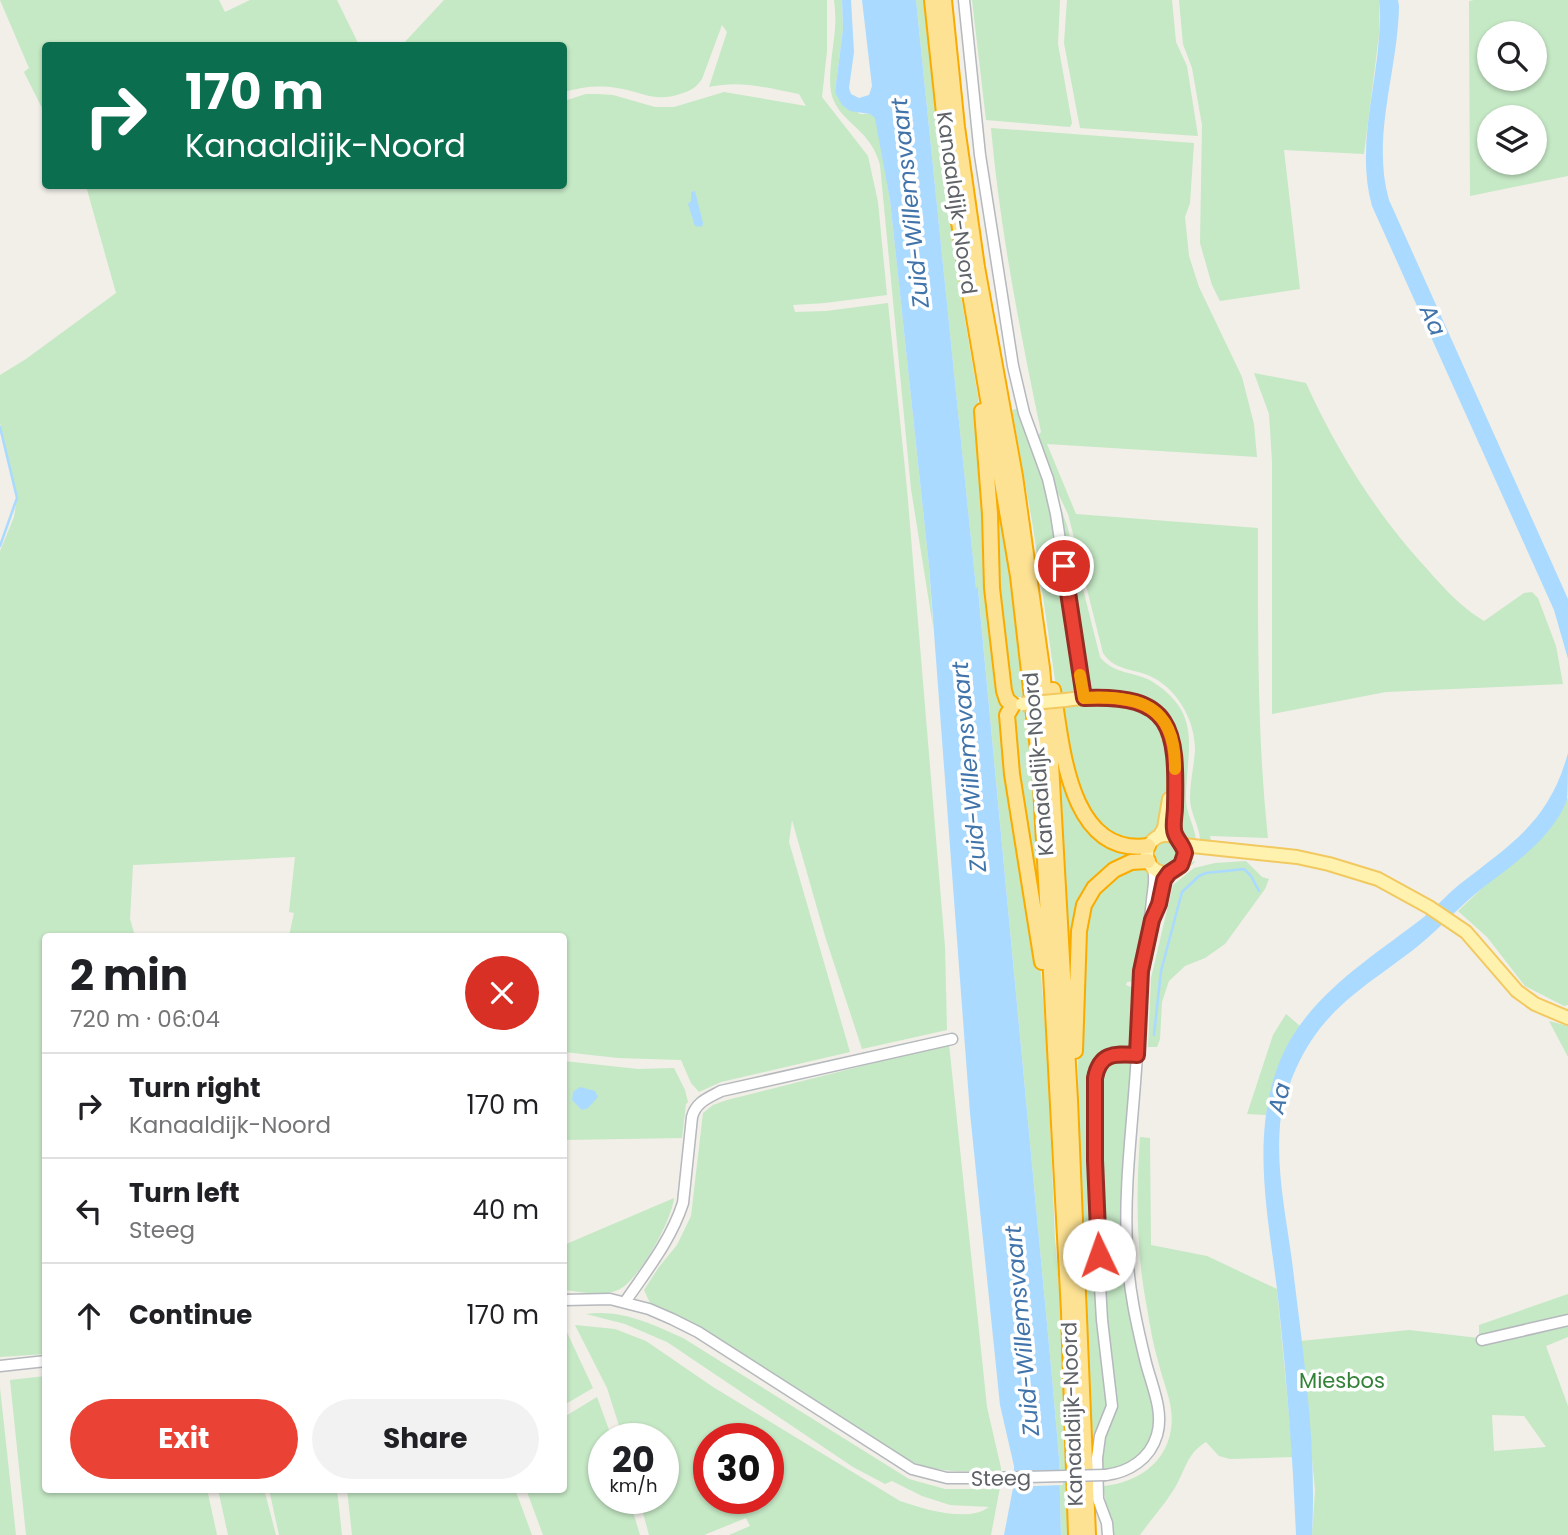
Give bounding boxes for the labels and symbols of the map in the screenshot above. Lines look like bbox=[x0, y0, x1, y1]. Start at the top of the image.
water label: Zuid-Willemsvaart bbox=[883, 96, 937, 311]
street label: Kanaaldijk-Noord bbox=[930, 110, 984, 296]
water label: Aa bbox=[1412, 298, 1454, 341]
pin bbox=[1034, 536, 1094, 596]
water label: Zuid-Willemsvaart bbox=[944, 660, 994, 875]
street label: Kanaaldijk-Noord bbox=[1016, 671, 1060, 857]
water label: Aa bbox=[1259, 1079, 1298, 1118]
position arrow bbox=[1062, 1218, 1136, 1292]
water label: Zuid-Willemsvaart bbox=[997, 1224, 1047, 1439]
street label: Kanaaldijk-Noord bbox=[1054, 1321, 1090, 1507]
park label: Miesbos bbox=[1299, 1366, 1385, 1395]
speed limit sign: 30 bbox=[693, 1423, 784, 1514]
street label: Steeg bbox=[971, 1463, 1031, 1493]

